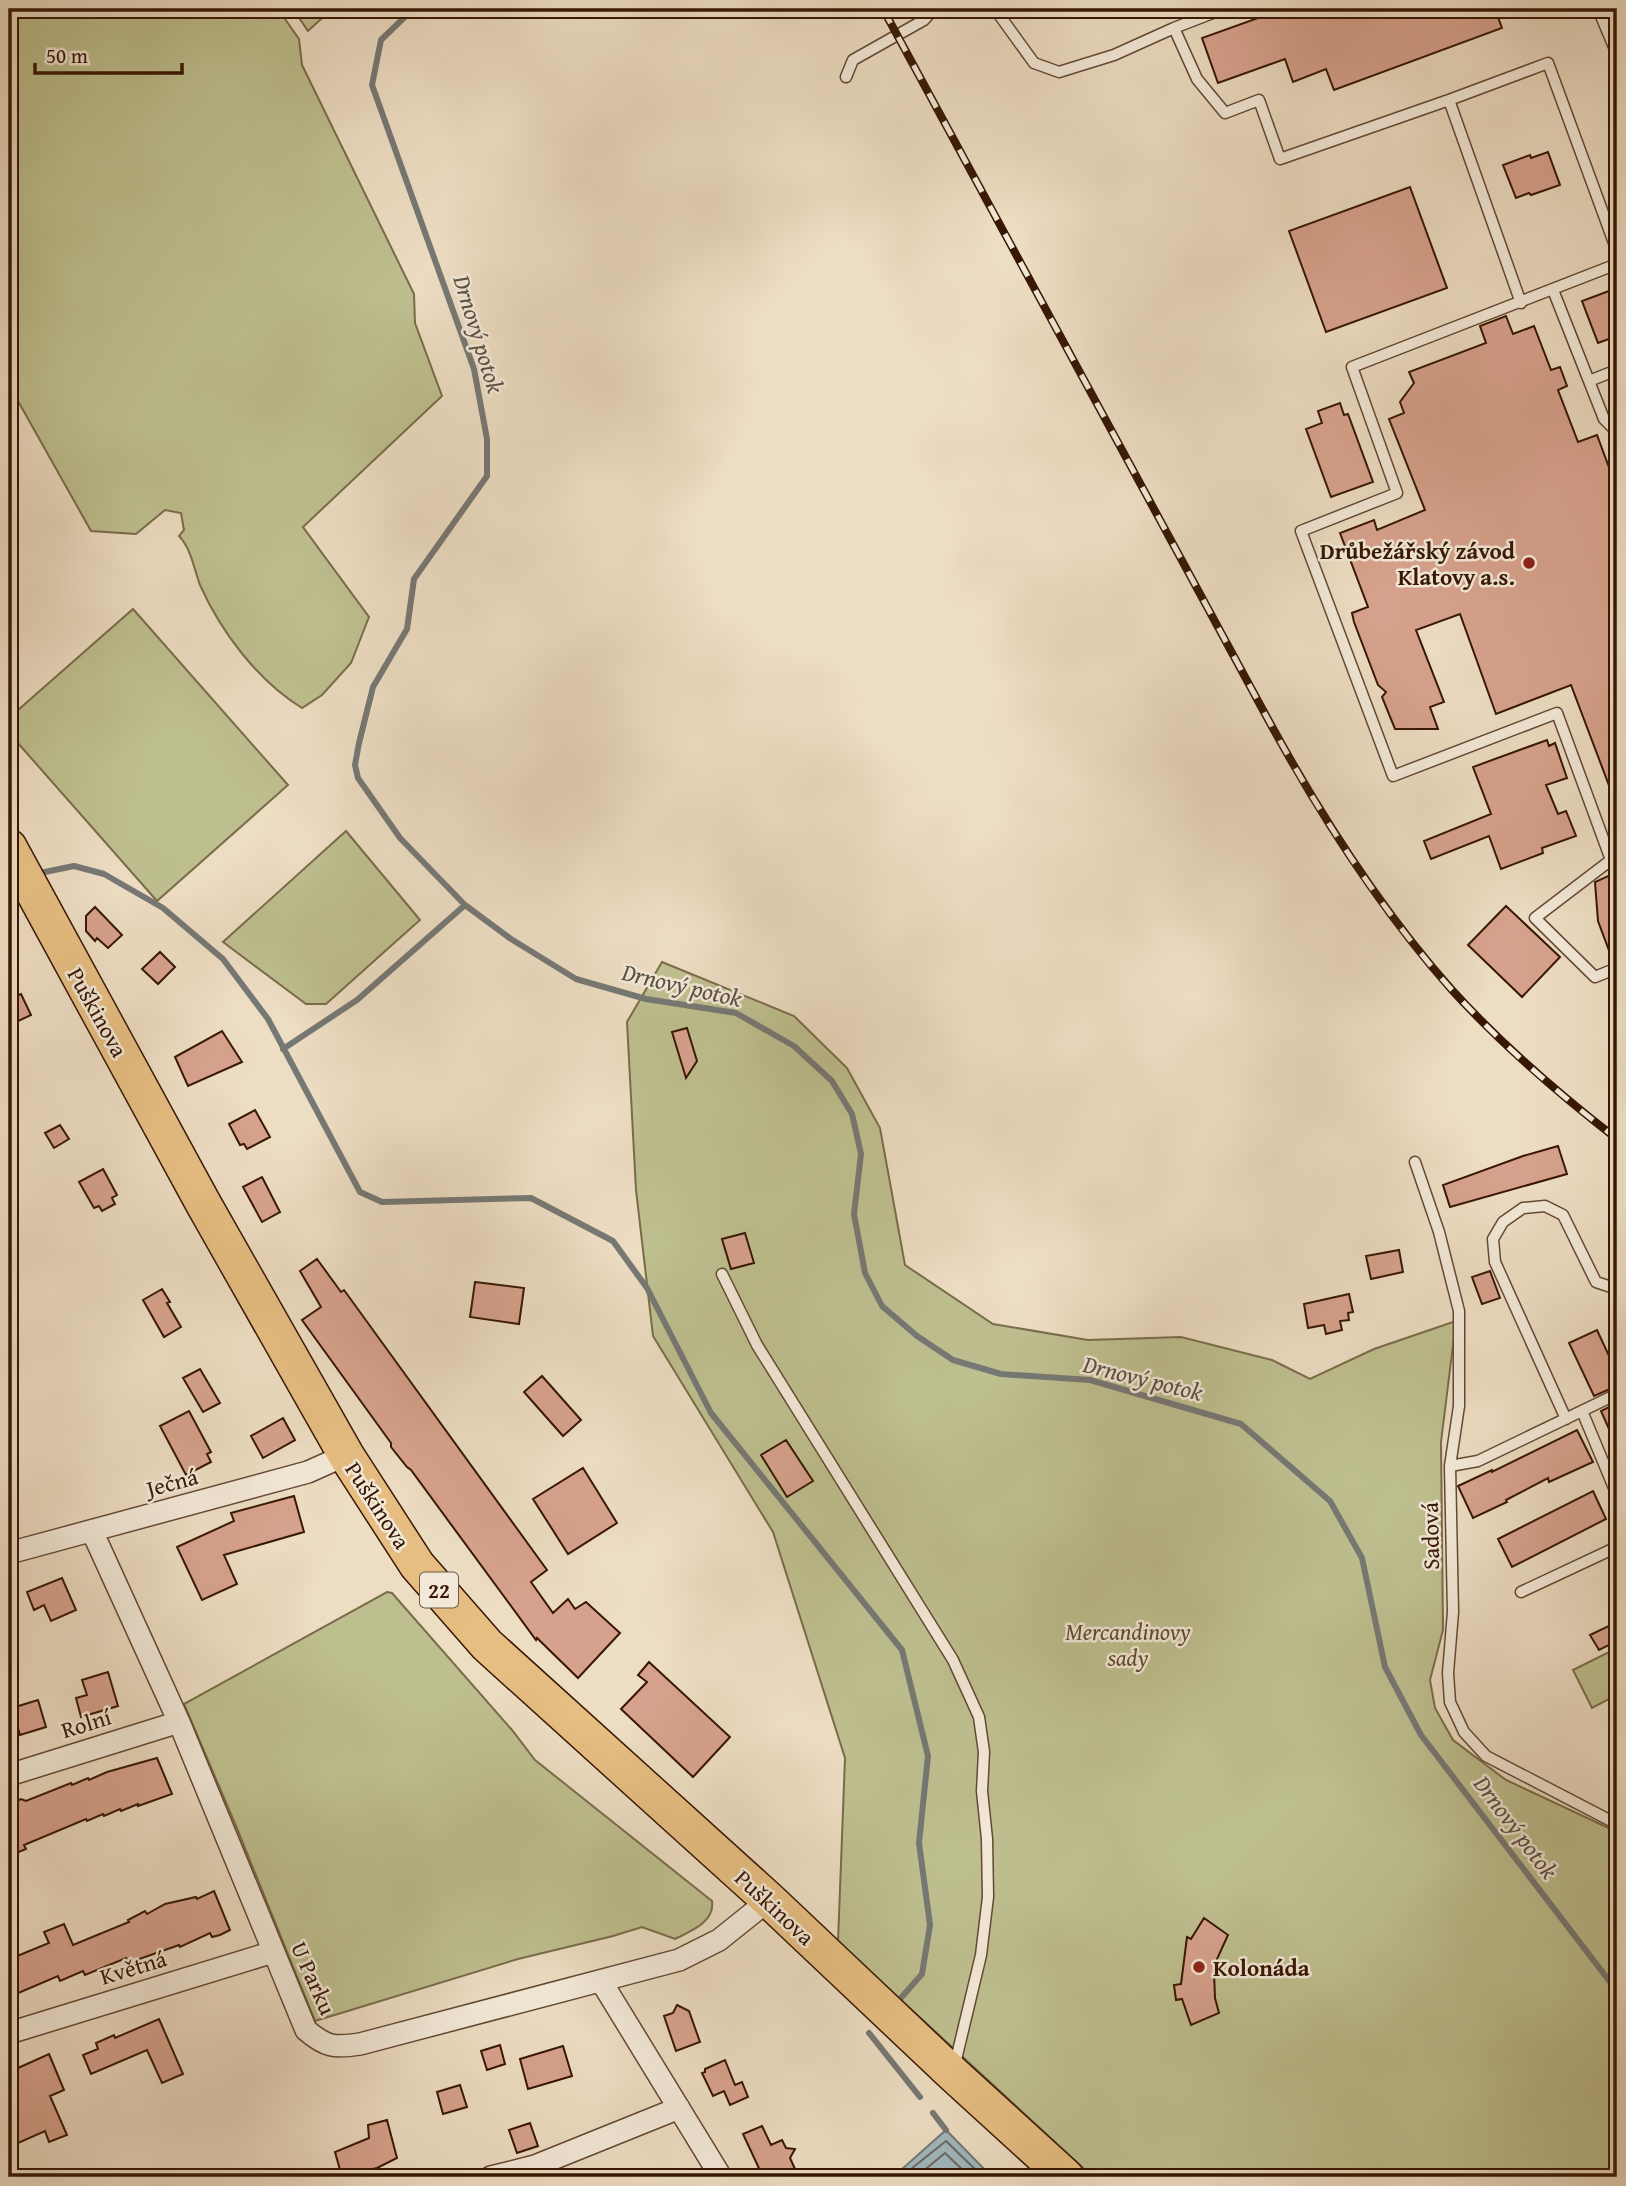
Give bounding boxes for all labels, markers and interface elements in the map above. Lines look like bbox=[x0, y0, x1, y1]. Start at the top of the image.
scale bar bbox=[35, 32, 182, 76]
text: 50 m bbox=[46, 40, 88, 71]
water label: Drnový potok bbox=[444, 270, 514, 397]
place label: Drůbežářský závod Klatovy a.s. bbox=[1320, 534, 1516, 593]
marker: Drůbežářský závod Klatovy a.s. bbox=[1521, 555, 1537, 571]
water label: Drnový potok bbox=[618, 954, 745, 1016]
street label: Puškinova bbox=[60, 961, 136, 1063]
water label: Drnový potok bbox=[1079, 1346, 1206, 1410]
street label: Puškinova bbox=[337, 1455, 419, 1555]
street label: Ječná bbox=[140, 1459, 202, 1505]
street label: Sadová bbox=[1413, 1502, 1447, 1570]
road number: 22 bbox=[420, 1572, 458, 1608]
park label: Mercandinovy sady bbox=[1065, 1615, 1191, 1674]
street label: Rolní bbox=[57, 1700, 116, 1746]
water label: Drnový potok bbox=[1465, 1767, 1567, 1886]
street label: Puškinova bbox=[728, 1861, 822, 1953]
street label: U Parku bbox=[283, 1936, 345, 2020]
street label: Květná bbox=[96, 1941, 170, 1993]
place label: Kolonáda bbox=[1213, 1951, 1310, 1984]
marker: Kolonáda bbox=[1191, 1959, 1207, 1975]

